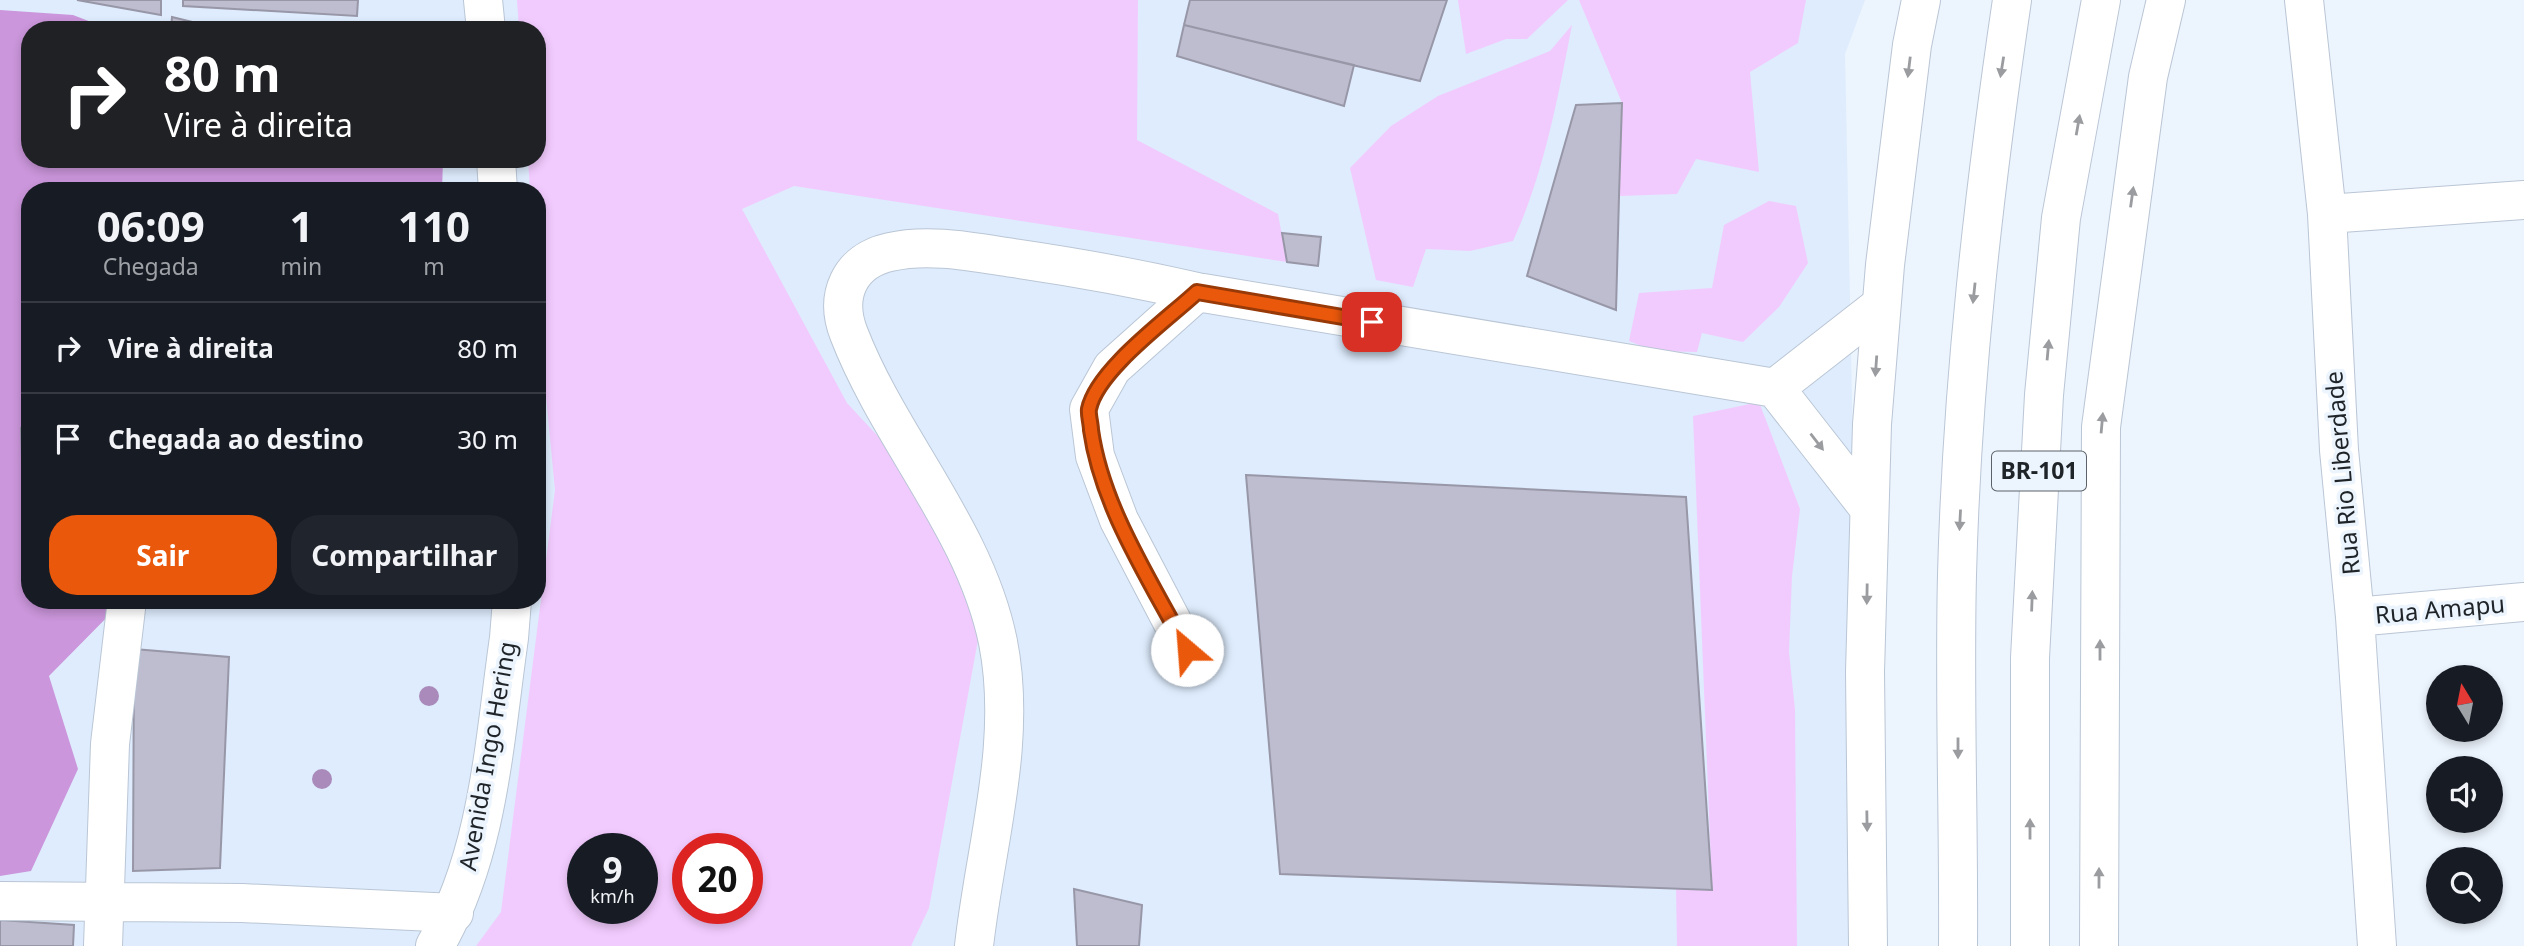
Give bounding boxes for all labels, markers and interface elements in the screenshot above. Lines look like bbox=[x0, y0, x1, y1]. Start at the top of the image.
text: 80 m bbox=[164, 40, 281, 106]
icon: right bbox=[49, 49, 140, 140]
one-way arrow bbox=[1904, 56, 1915, 78]
one-way arrow bbox=[1996, 57, 2007, 79]
text: Vire à direita bbox=[164, 103, 353, 146]
one-way arrow bbox=[2073, 114, 2084, 136]
one-way arrow bbox=[2127, 186, 2138, 208]
text: 06:09 bbox=[97, 197, 205, 254]
text: 1 bbox=[289, 197, 313, 254]
text: 110 bbox=[398, 197, 470, 254]
text: Chegada bbox=[103, 250, 199, 282]
text: min bbox=[281, 250, 322, 282]
text: m bbox=[423, 250, 445, 282]
one-way arrow bbox=[1968, 282, 1979, 304]
pin bbox=[1342, 292, 1402, 352]
icon: arrive bbox=[1353, 303, 1391, 341]
icon: right bbox=[49, 329, 87, 367]
text: Vire à direita bbox=[108, 330, 274, 366]
text: 80 m bbox=[457, 330, 518, 366]
one-way arrow bbox=[2043, 339, 2054, 361]
one-way arrow bbox=[1870, 356, 1881, 378]
street label: Rua Rio Liberdade bbox=[2316, 370, 2367, 576]
one-way arrow bbox=[2097, 412, 2108, 434]
icon: arrive bbox=[49, 420, 87, 458]
text: Chegada ao destino bbox=[108, 421, 364, 457]
text: 30 m bbox=[457, 421, 518, 457]
one-way arrow bbox=[1810, 433, 1824, 451]
road number: BR-101 bbox=[1992, 452, 2086, 491]
one-way arrow bbox=[1954, 509, 1965, 531]
button: Sair bbox=[49, 515, 277, 595]
button: Compartilhar bbox=[291, 515, 518, 595]
one-way arrow bbox=[1861, 583, 1872, 605]
street label: Rua Amapu bbox=[2374, 586, 2506, 631]
one-way arrow bbox=[2027, 590, 2038, 612]
position arrow bbox=[1150, 613, 1224, 687]
street label: Avenida Ingo Hering bbox=[450, 639, 523, 873]
one-way arrow bbox=[2094, 639, 2106, 661]
north arrow bbox=[2426, 665, 2502, 742]
map controls bbox=[2426, 665, 2503, 924]
one-way arrow bbox=[1952, 737, 1963, 759]
button: sound bbox=[2426, 756, 2503, 833]
one-way arrow bbox=[1861, 810, 1873, 832]
one-way arrow bbox=[2024, 818, 2036, 840]
speed limit sign: 20 bbox=[672, 833, 763, 924]
text: 9 bbox=[602, 846, 623, 893]
button: search bbox=[2426, 847, 2503, 924]
one-way arrow bbox=[2093, 867, 2105, 889]
text: km/h bbox=[590, 884, 635, 908]

